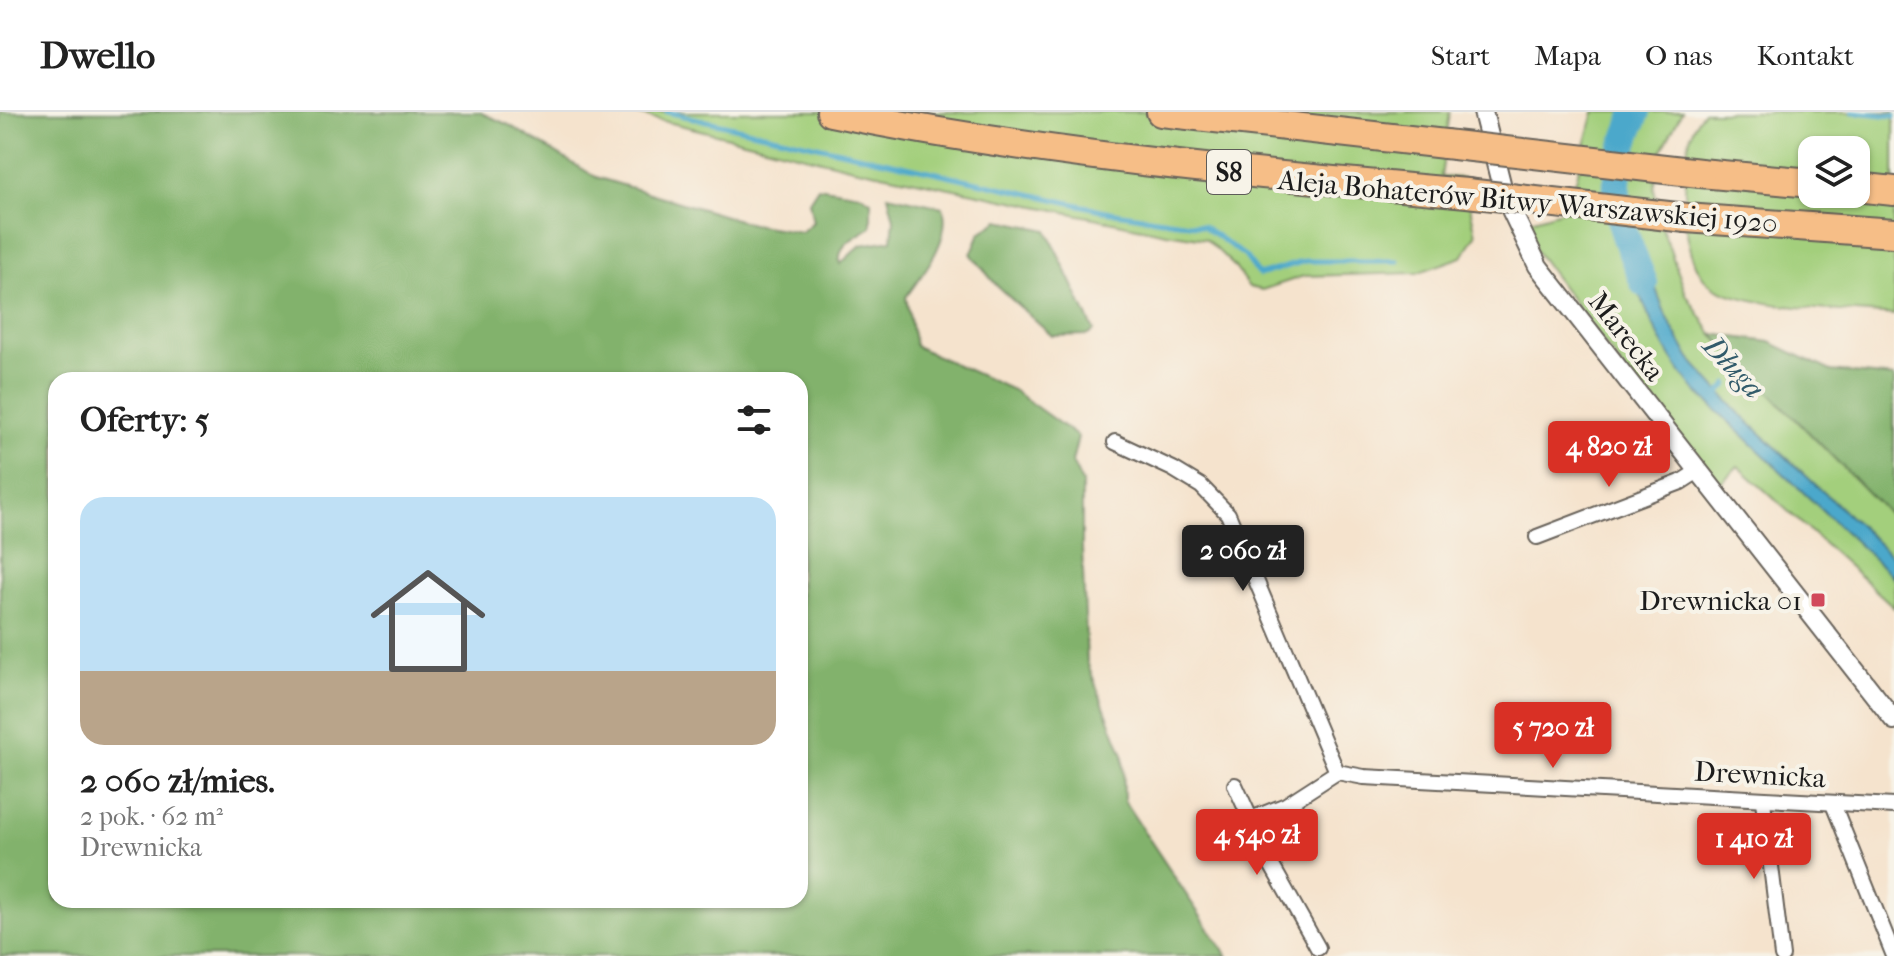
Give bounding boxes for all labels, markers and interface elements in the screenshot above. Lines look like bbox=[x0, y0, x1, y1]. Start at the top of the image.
text: Dwello bbox=[40, 33, 155, 78]
text: Start bbox=[1431, 39, 1490, 72]
text: Mapa bbox=[1534, 39, 1601, 72]
text: O nas bbox=[1645, 39, 1713, 72]
text: Kontakt bbox=[1757, 39, 1854, 72]
map controls bbox=[1798, 136, 1870, 208]
button: layers bbox=[1798, 136, 1870, 208]
road number: S8 bbox=[1207, 150, 1251, 194]
street label: Aleja Bohaterów Bitwy Warszawskiej 1920 bbox=[1276, 163, 1779, 240]
street label: Marecka bbox=[1582, 285, 1672, 388]
water label: Długa bbox=[1695, 327, 1771, 406]
icon: filters bbox=[732, 398, 776, 442]
text: Oferty: 5 bbox=[80, 400, 210, 440]
pin: 4 820 zł bbox=[1526, 421, 1692, 489]
text: 4 820 zł bbox=[1566, 431, 1652, 462]
pin: 2 060 zł bbox=[1160, 525, 1326, 593]
text: 2 060 zł bbox=[1200, 535, 1286, 566]
icon: home bbox=[356, 549, 500, 693]
place label: Drewnicka 01 bbox=[1639, 584, 1802, 617]
marker: Drewnicka 01 bbox=[1809, 591, 1827, 609]
pin: 5 720 zł bbox=[1470, 702, 1636, 770]
text: 5 720 zł bbox=[1512, 712, 1594, 743]
street label: Drewnicka bbox=[1693, 755, 1828, 794]
text: 2 060 zł/mies. bbox=[80, 761, 275, 801]
text: 2 pok. · 62 m² bbox=[80, 801, 223, 832]
pin: 4 540 zł bbox=[1174, 809, 1340, 877]
pin: 1 410 zł bbox=[1671, 813, 1837, 881]
text: 4 540 zł bbox=[1214, 819, 1300, 850]
text: 1 410 zł bbox=[1715, 823, 1793, 854]
text: Drewnicka bbox=[80, 832, 202, 863]

